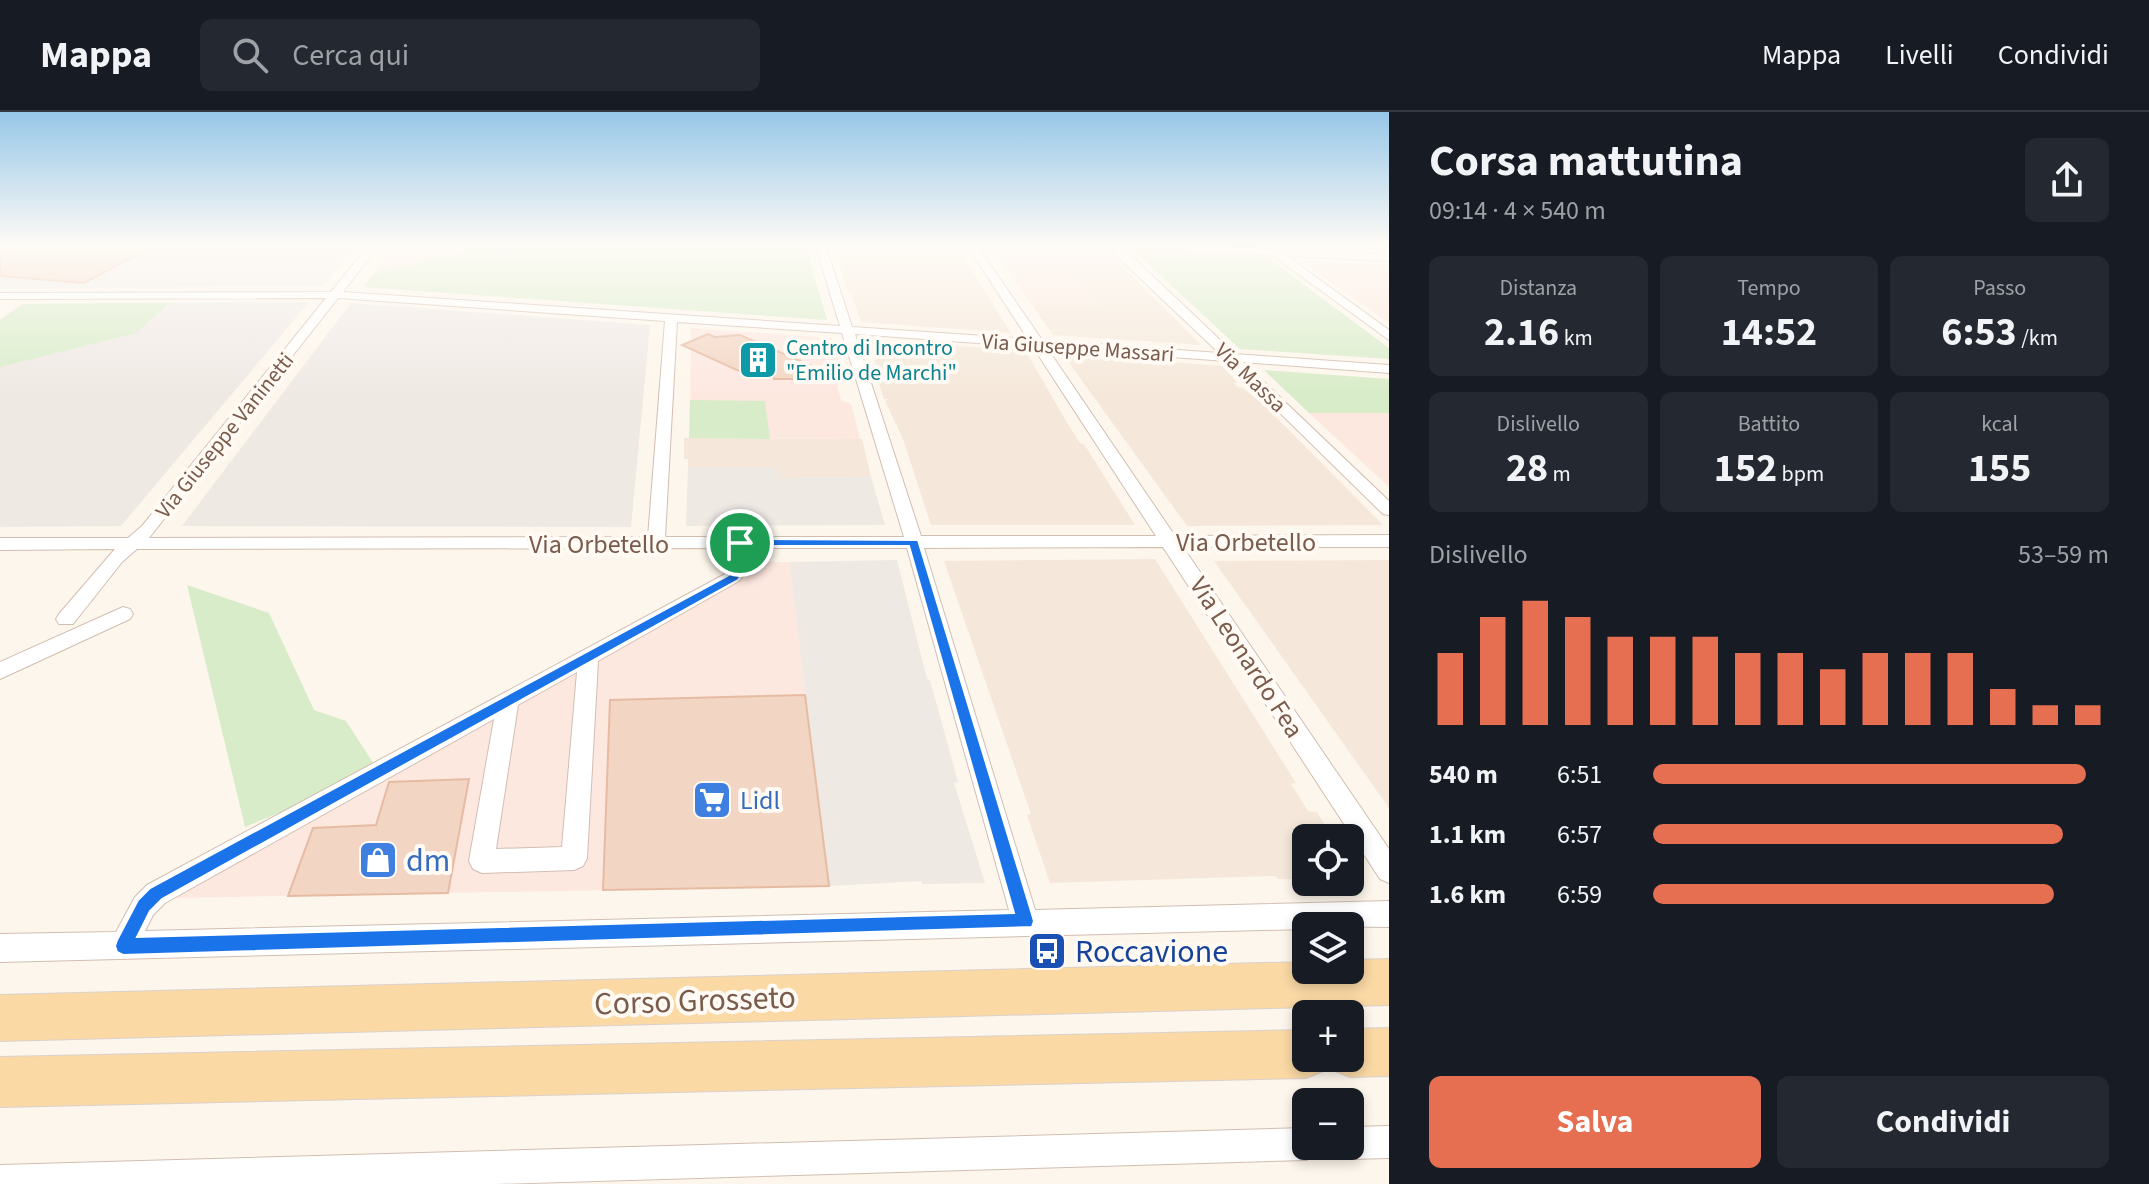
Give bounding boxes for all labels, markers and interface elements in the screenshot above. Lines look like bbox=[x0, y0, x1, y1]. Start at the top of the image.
search box bbox=[200, 19, 760, 91]
text: Mappa bbox=[40, 28, 152, 82]
icon: search bbox=[228, 33, 272, 77]
text: Cerca qui bbox=[292, 34, 409, 77]
text: Mappa bbox=[1762, 35, 1841, 75]
text: Livelli bbox=[1885, 35, 1954, 75]
text: Condividi bbox=[1998, 35, 2109, 75]
text: Corsa mattutina bbox=[1429, 130, 1743, 193]
button: share bbox=[2025, 138, 2109, 222]
text: 09:14 · 4 × 540 m bbox=[1429, 192, 1606, 229]
text: Distanza bbox=[1499, 272, 1577, 304]
text: Tempo bbox=[1737, 272, 1801, 304]
text: Passo bbox=[1973, 272, 2026, 304]
text: 2.16 bbox=[1484, 304, 1559, 361]
text: 14:52 bbox=[1721, 304, 1817, 361]
text: 6:53 bbox=[1941, 304, 2017, 361]
text: km bbox=[1559, 322, 1593, 354]
text: /km bbox=[2017, 322, 2058, 354]
street label: Via Giuseppe Massari bbox=[981, 325, 1175, 371]
place label: Centro di Incontro "Emilio de Marchi" bbox=[786, 332, 957, 389]
street label: Via Massa bbox=[1207, 335, 1293, 420]
building icon: Centro di Incontro "Emilio de Marchi" bbox=[737, 339, 779, 381]
street label: Via Giuseppe Vaninetti bbox=[148, 346, 302, 525]
text: Dislivello bbox=[1497, 408, 1580, 440]
text: Battito bbox=[1738, 408, 1800, 440]
text: kcal bbox=[1981, 408, 2018, 440]
text: 28 bbox=[1506, 440, 1548, 497]
text: 152 bbox=[1714, 440, 1777, 497]
text: 155 bbox=[1968, 440, 2031, 497]
text: m bbox=[1548, 458, 1571, 490]
text: bpm bbox=[1777, 458, 1824, 490]
pin bbox=[706, 509, 774, 577]
icon: arrive bbox=[718, 521, 762, 565]
street label: Via Orbetello bbox=[1176, 524, 1316, 561]
street label: Via Orbetello bbox=[529, 526, 669, 563]
text: Dislivello bbox=[1429, 536, 1528, 573]
text: 53–59 m bbox=[2018, 536, 2109, 573]
street label: Via Leonardo Fea bbox=[1181, 569, 1313, 745]
text: 540 m bbox=[1429, 756, 1498, 793]
text: 6:51 bbox=[1557, 756, 1602, 793]
supermarket icon: Lidl bbox=[691, 779, 733, 821]
place label: Lidl bbox=[740, 782, 780, 819]
text: 1.1 km bbox=[1429, 816, 1506, 853]
text: 6:57 bbox=[1557, 816, 1602, 853]
map controls bbox=[1292, 824, 1364, 1160]
button: locate bbox=[1292, 824, 1364, 896]
place label: dm bbox=[406, 838, 450, 884]
shop icon: dm bbox=[357, 839, 399, 881]
text: 1.6 km bbox=[1429, 876, 1506, 913]
text: 6:59 bbox=[1557, 876, 1602, 913]
button: layers bbox=[1292, 912, 1364, 984]
place label: Roccavione bbox=[1075, 929, 1228, 975]
bus stop icon: Roccavione bbox=[1026, 930, 1068, 972]
street label: Corso Grosseto bbox=[593, 974, 797, 1028]
button: + bbox=[1292, 1000, 1364, 1072]
button: Salva bbox=[1429, 1076, 1761, 1168]
button: Condividi bbox=[1777, 1076, 2109, 1168]
button: − bbox=[1292, 1088, 1364, 1160]

